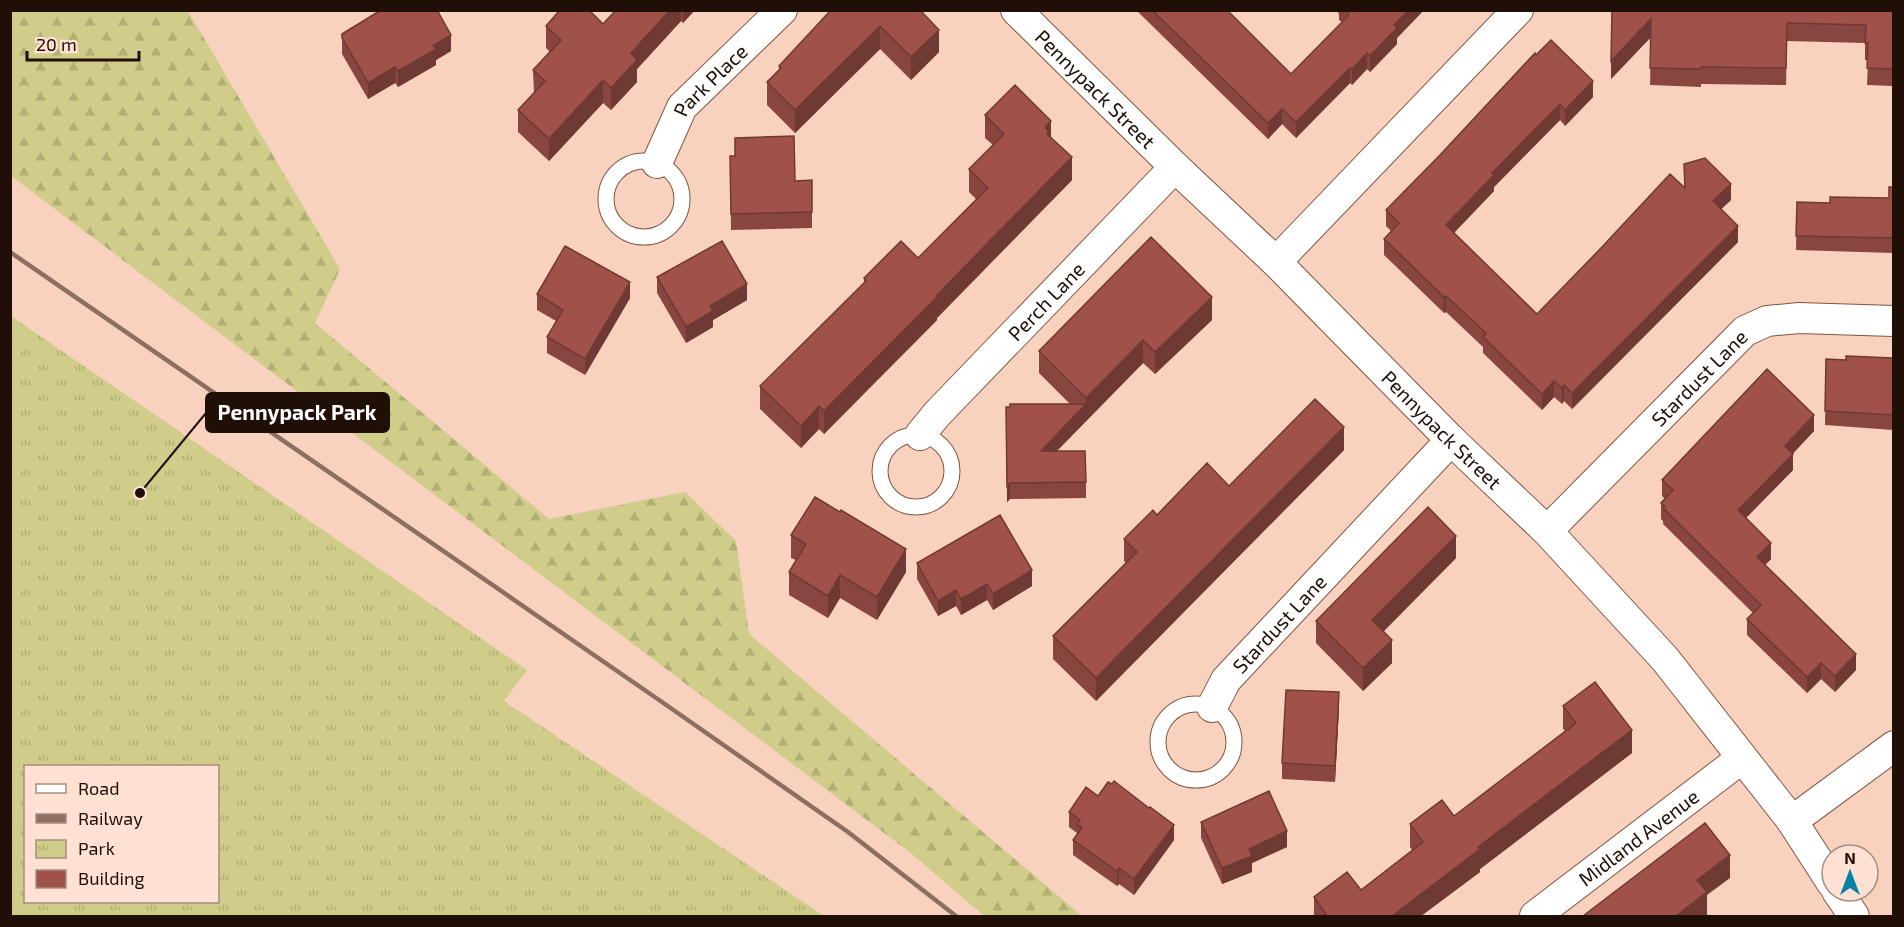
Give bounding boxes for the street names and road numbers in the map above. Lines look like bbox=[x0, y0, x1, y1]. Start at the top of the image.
street label: Pennypack Street bbox=[1031, 24, 1161, 153]
street label: Park Place bbox=[668, 39, 752, 120]
street label: Perch Lane bbox=[1003, 257, 1089, 345]
street label: Stardust Lane bbox=[1646, 324, 1752, 431]
street label: Pennypack Street bbox=[1377, 365, 1507, 494]
street label: Stardust Lane bbox=[1227, 569, 1331, 678]
street label: Midland Avenue bbox=[1573, 784, 1703, 891]

